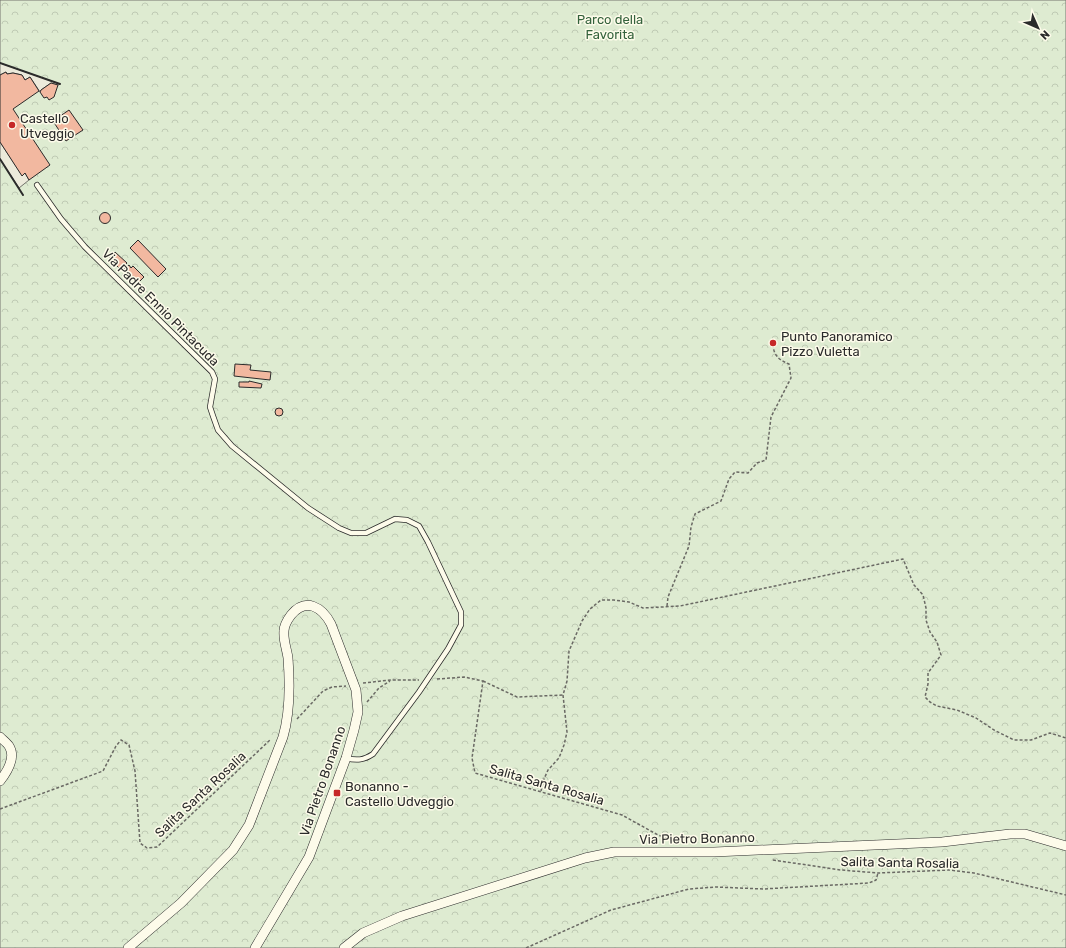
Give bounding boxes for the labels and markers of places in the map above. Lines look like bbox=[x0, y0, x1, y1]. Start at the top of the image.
place label: Castello Utveggio bbox=[20, 111, 75, 142]
marker: Castello Utveggio bbox=[7, 120, 17, 130]
place label: Punto Panoramico Pizzo Vuletta bbox=[781, 329, 893, 359]
marker: Punto Panoramico Pizzo Vuletta bbox=[768, 338, 778, 348]
place label: Bonanno - Castello Udveggio bbox=[345, 779, 454, 810]
marker: Bonanno - Castello Udveggio bbox=[332, 788, 342, 798]

